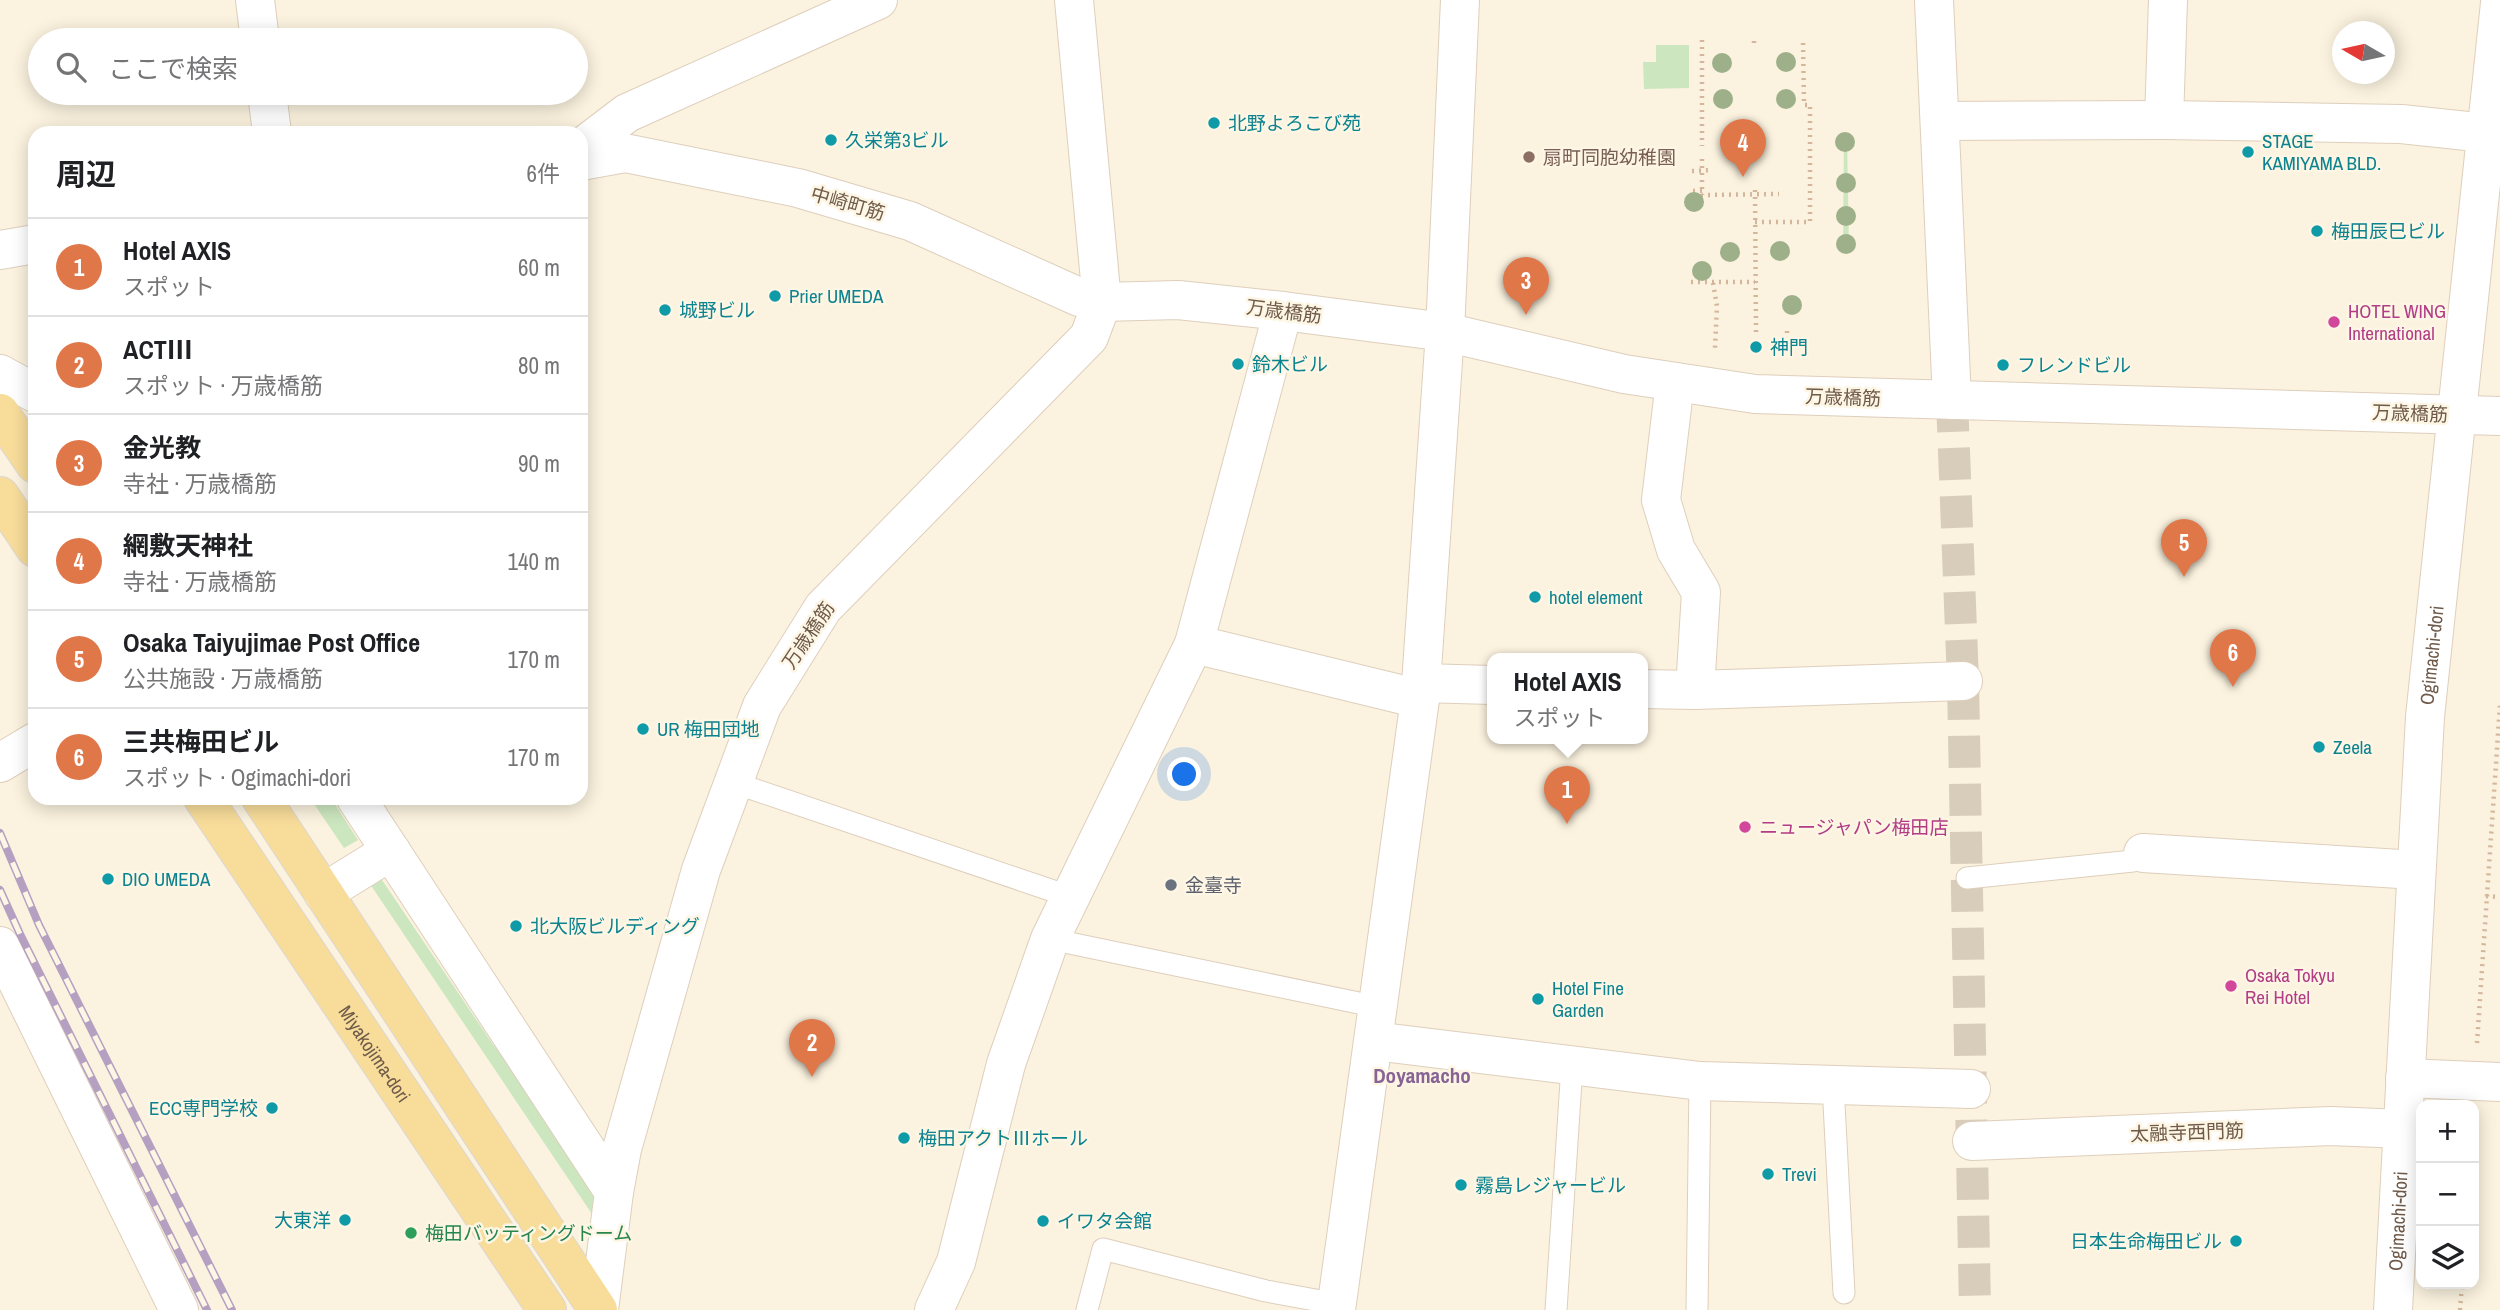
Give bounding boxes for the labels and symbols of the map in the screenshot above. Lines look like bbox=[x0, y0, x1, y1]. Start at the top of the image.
north arrow bbox=[2332, 21, 2395, 84]
place label: 北野よろこび苑 bbox=[1228, 110, 1361, 136]
marker: 北野よろこび苑 bbox=[1206, 115, 1222, 131]
pin: 4 bbox=[1720, 119, 1766, 177]
place label: 久栄第3ビル bbox=[845, 127, 949, 153]
place label: STAGE KAMIYAMA BLD. bbox=[2262, 128, 2381, 176]
marker: 久栄第3ビル bbox=[823, 132, 839, 148]
place label: 扇町同胞幼稚園 bbox=[1543, 144, 1676, 170]
marker: STAGE KAMIYAMA BLD. bbox=[2240, 144, 2256, 160]
marker: 扇町同胞幼稚園 bbox=[1521, 149, 1537, 165]
street label: 中崎町筋 bbox=[808, 180, 888, 226]
place label: 梅田辰巳ビル bbox=[2331, 218, 2445, 244]
marker: 梅田辰巳ビル bbox=[2309, 223, 2325, 239]
pin: 3 bbox=[1503, 257, 1549, 315]
place label: Prier UMEDA bbox=[789, 283, 884, 309]
marker: Prier UMEDA bbox=[767, 288, 783, 304]
street label: 万歳橋筋 bbox=[1245, 293, 1323, 329]
place label: 城野ビル bbox=[679, 297, 755, 323]
place label: HOTEL WING International bbox=[2348, 298, 2446, 346]
marker: 城野ビル bbox=[657, 302, 673, 318]
marker: HOTEL WING International bbox=[2326, 314, 2342, 330]
place label: 神門 bbox=[1770, 334, 1808, 360]
marker: 神門 bbox=[1748, 339, 1764, 355]
place label: 鈴木ビル bbox=[1252, 351, 1328, 377]
place label: フレンドビル bbox=[2017, 352, 2131, 378]
marker: 鈴木ビル bbox=[1230, 356, 1246, 372]
marker: フレンドビル bbox=[1995, 357, 2011, 373]
street label: 万歳橋筋 bbox=[1805, 383, 1881, 411]
street label: 万歳橋筋 bbox=[2372, 399, 2448, 427]
pin: 5 bbox=[2161, 519, 2207, 577]
place label: hotel element bbox=[1549, 584, 1643, 610]
marker: hotel element bbox=[1527, 589, 1543, 605]
street label: 万歳橋筋 bbox=[776, 596, 840, 674]
street label: Ogimachi-dori bbox=[2413, 604, 2450, 706]
pin: 6 bbox=[2210, 629, 2256, 687]
place label: UR 梅田団地 bbox=[657, 716, 760, 742]
marker: UR 梅田団地 bbox=[635, 721, 651, 737]
place label: Zeela bbox=[2333, 734, 2372, 760]
marker: Zeela bbox=[2311, 739, 2327, 755]
your location bbox=[1167, 757, 1201, 791]
pin: 1 bbox=[1544, 766, 1590, 824]
place label: ニュージャパン梅田店 bbox=[1759, 814, 1949, 840]
marker: ニュージャパン梅田店 bbox=[1737, 819, 1753, 835]
place label: DIO UMEDA bbox=[122, 866, 211, 892]
marker: DIO UMEDA bbox=[100, 871, 116, 887]
place label: 金臺寺 bbox=[1185, 872, 1242, 898]
marker: 金臺寺 bbox=[1163, 877, 1179, 893]
place label: 北大阪ビルディング bbox=[530, 913, 700, 939]
marker: 北大阪ビルディング bbox=[508, 918, 524, 934]
place label: Osaka Tokyu Rei Hotel bbox=[2245, 962, 2335, 1010]
place label: Hotel Fine Garden bbox=[1552, 975, 1624, 1023]
marker: Osaka Tokyu Rei Hotel bbox=[2223, 978, 2239, 994]
marker: Hotel Fine Garden bbox=[1530, 991, 1546, 1007]
street label: Miyakojima-dori bbox=[333, 1000, 417, 1107]
pin: 2 bbox=[789, 1019, 835, 1077]
district label: Doyamacho bbox=[1373, 1061, 1471, 1090]
place label: ECC専門学校 bbox=[149, 1095, 258, 1121]
marker: ECC専門学校 bbox=[264, 1100, 280, 1116]
street label: 太融寺西門筋 bbox=[2130, 1117, 2244, 1147]
place label: 梅田アクトⅢホール bbox=[918, 1125, 1088, 1151]
marker: 梅田アクトⅢホール bbox=[896, 1130, 912, 1146]
place label: Trevi bbox=[1782, 1161, 1817, 1187]
marker: Trevi bbox=[1760, 1166, 1776, 1182]
street label: Ogimachi-dori bbox=[2382, 1171, 2413, 1272]
place label: 霧島レジャービル bbox=[1475, 1172, 1626, 1198]
marker: 霧島レジャービル bbox=[1453, 1177, 1469, 1193]
place label: 大東洋 bbox=[274, 1207, 331, 1233]
place label: イワタ会館 bbox=[1057, 1208, 1152, 1234]
marker: 大東洋 bbox=[337, 1212, 353, 1228]
marker: イワタ会館 bbox=[1035, 1213, 1051, 1229]
place label: 梅田バッティングドーム bbox=[425, 1220, 632, 1246]
marker: 梅田バッティングドーム bbox=[403, 1225, 419, 1241]
place label: 日本生命梅田ビル bbox=[2070, 1228, 2222, 1254]
marker: 日本生命梅田ビル bbox=[2228, 1233, 2244, 1249]

